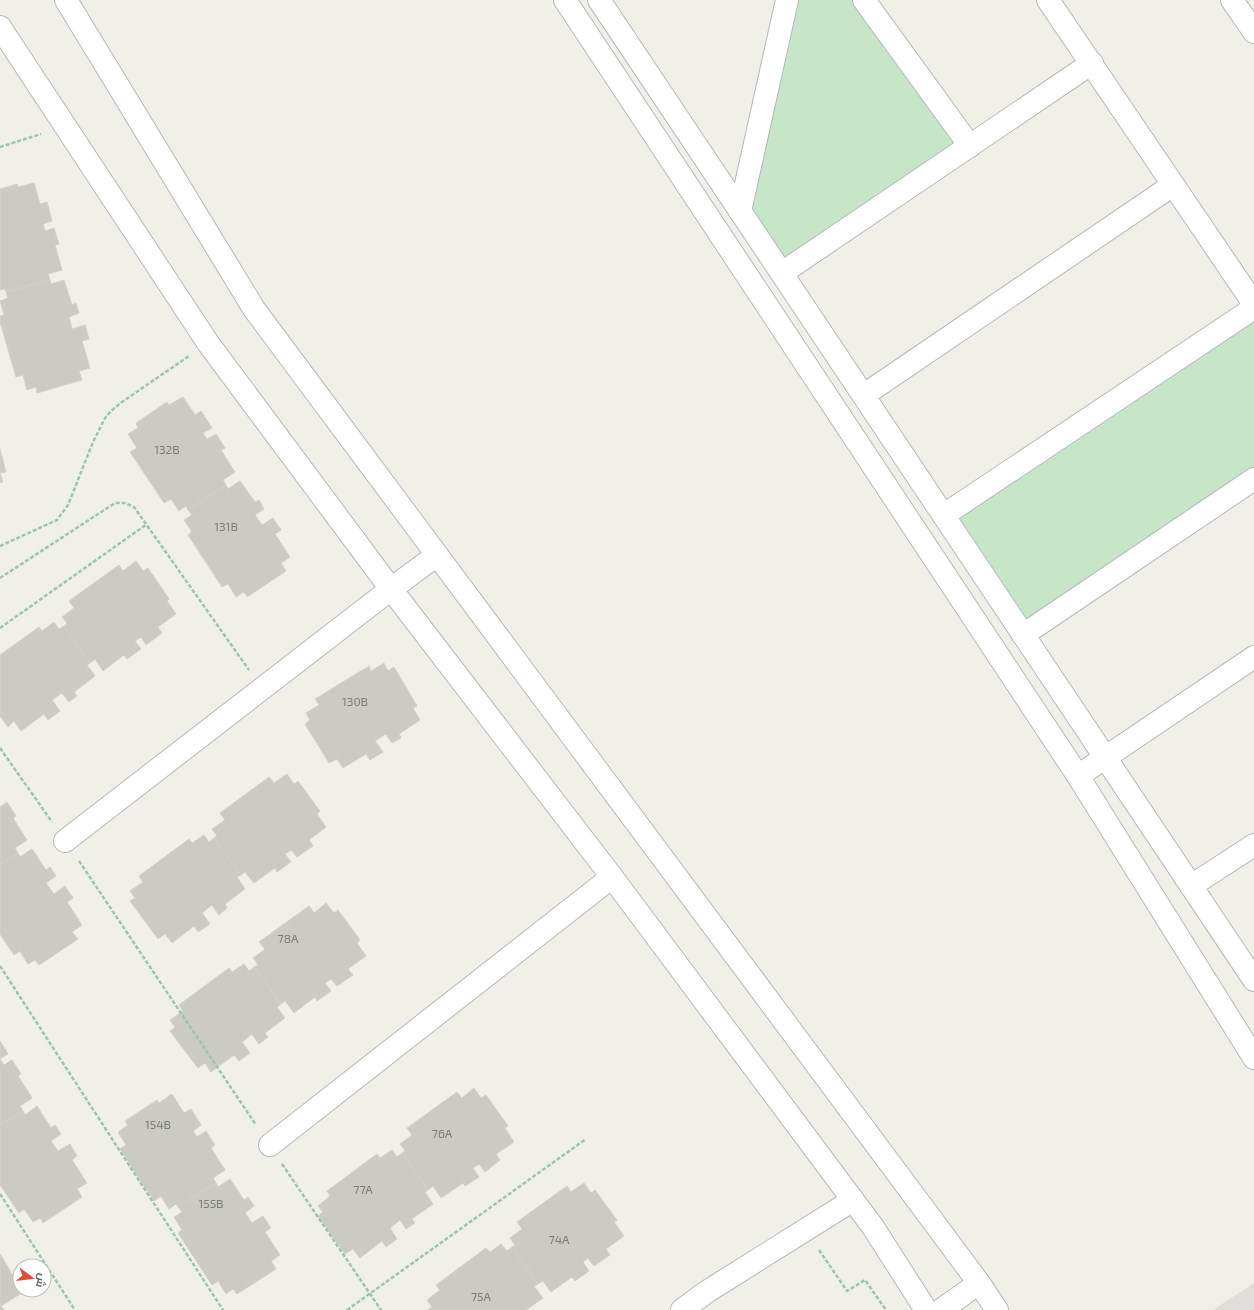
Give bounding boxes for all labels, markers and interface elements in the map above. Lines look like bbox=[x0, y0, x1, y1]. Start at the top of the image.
house number: 132B bbox=[154, 442, 180, 456]
house number: 131B bbox=[214, 519, 238, 533]
house number: 130B bbox=[342, 694, 368, 708]
house number: 78A bbox=[278, 931, 299, 945]
house number: 154B bbox=[145, 1117, 171, 1131]
house number: 76A bbox=[432, 1126, 453, 1140]
house number: 77A bbox=[353, 1182, 373, 1196]
house number: 155B bbox=[198, 1196, 224, 1210]
house number: 74A bbox=[549, 1232, 570, 1246]
north arrow bbox=[12, 1258, 52, 1298]
text: ش bbox=[33, 1272, 50, 1289]
house number: 75A bbox=[471, 1289, 492, 1303]

